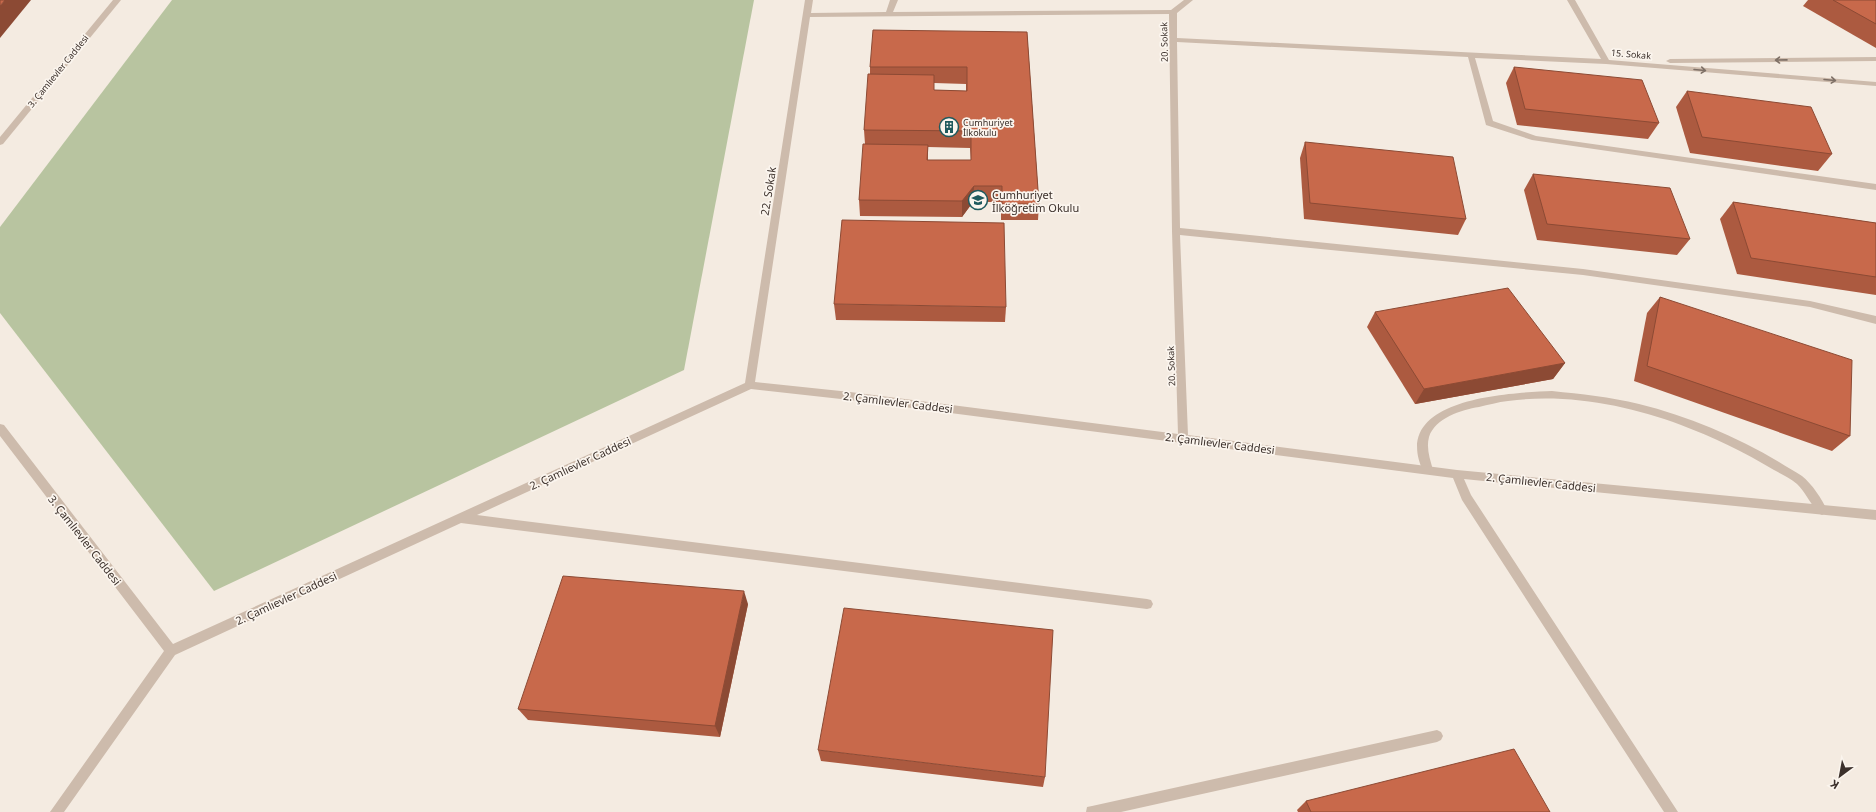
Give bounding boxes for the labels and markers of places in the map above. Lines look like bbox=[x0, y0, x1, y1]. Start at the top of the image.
building icon: Cumhuriyet İlkokulu bbox=[938, 116, 960, 138]
place label: Cumhuriyet İlkokulu bbox=[963, 116, 1013, 139]
place label: Cumhuriyet İlköğretim Okulu bbox=[992, 187, 1079, 215]
school or university icon: Cumhuriyet İlköğretim Okulu bbox=[967, 189, 989, 211]

